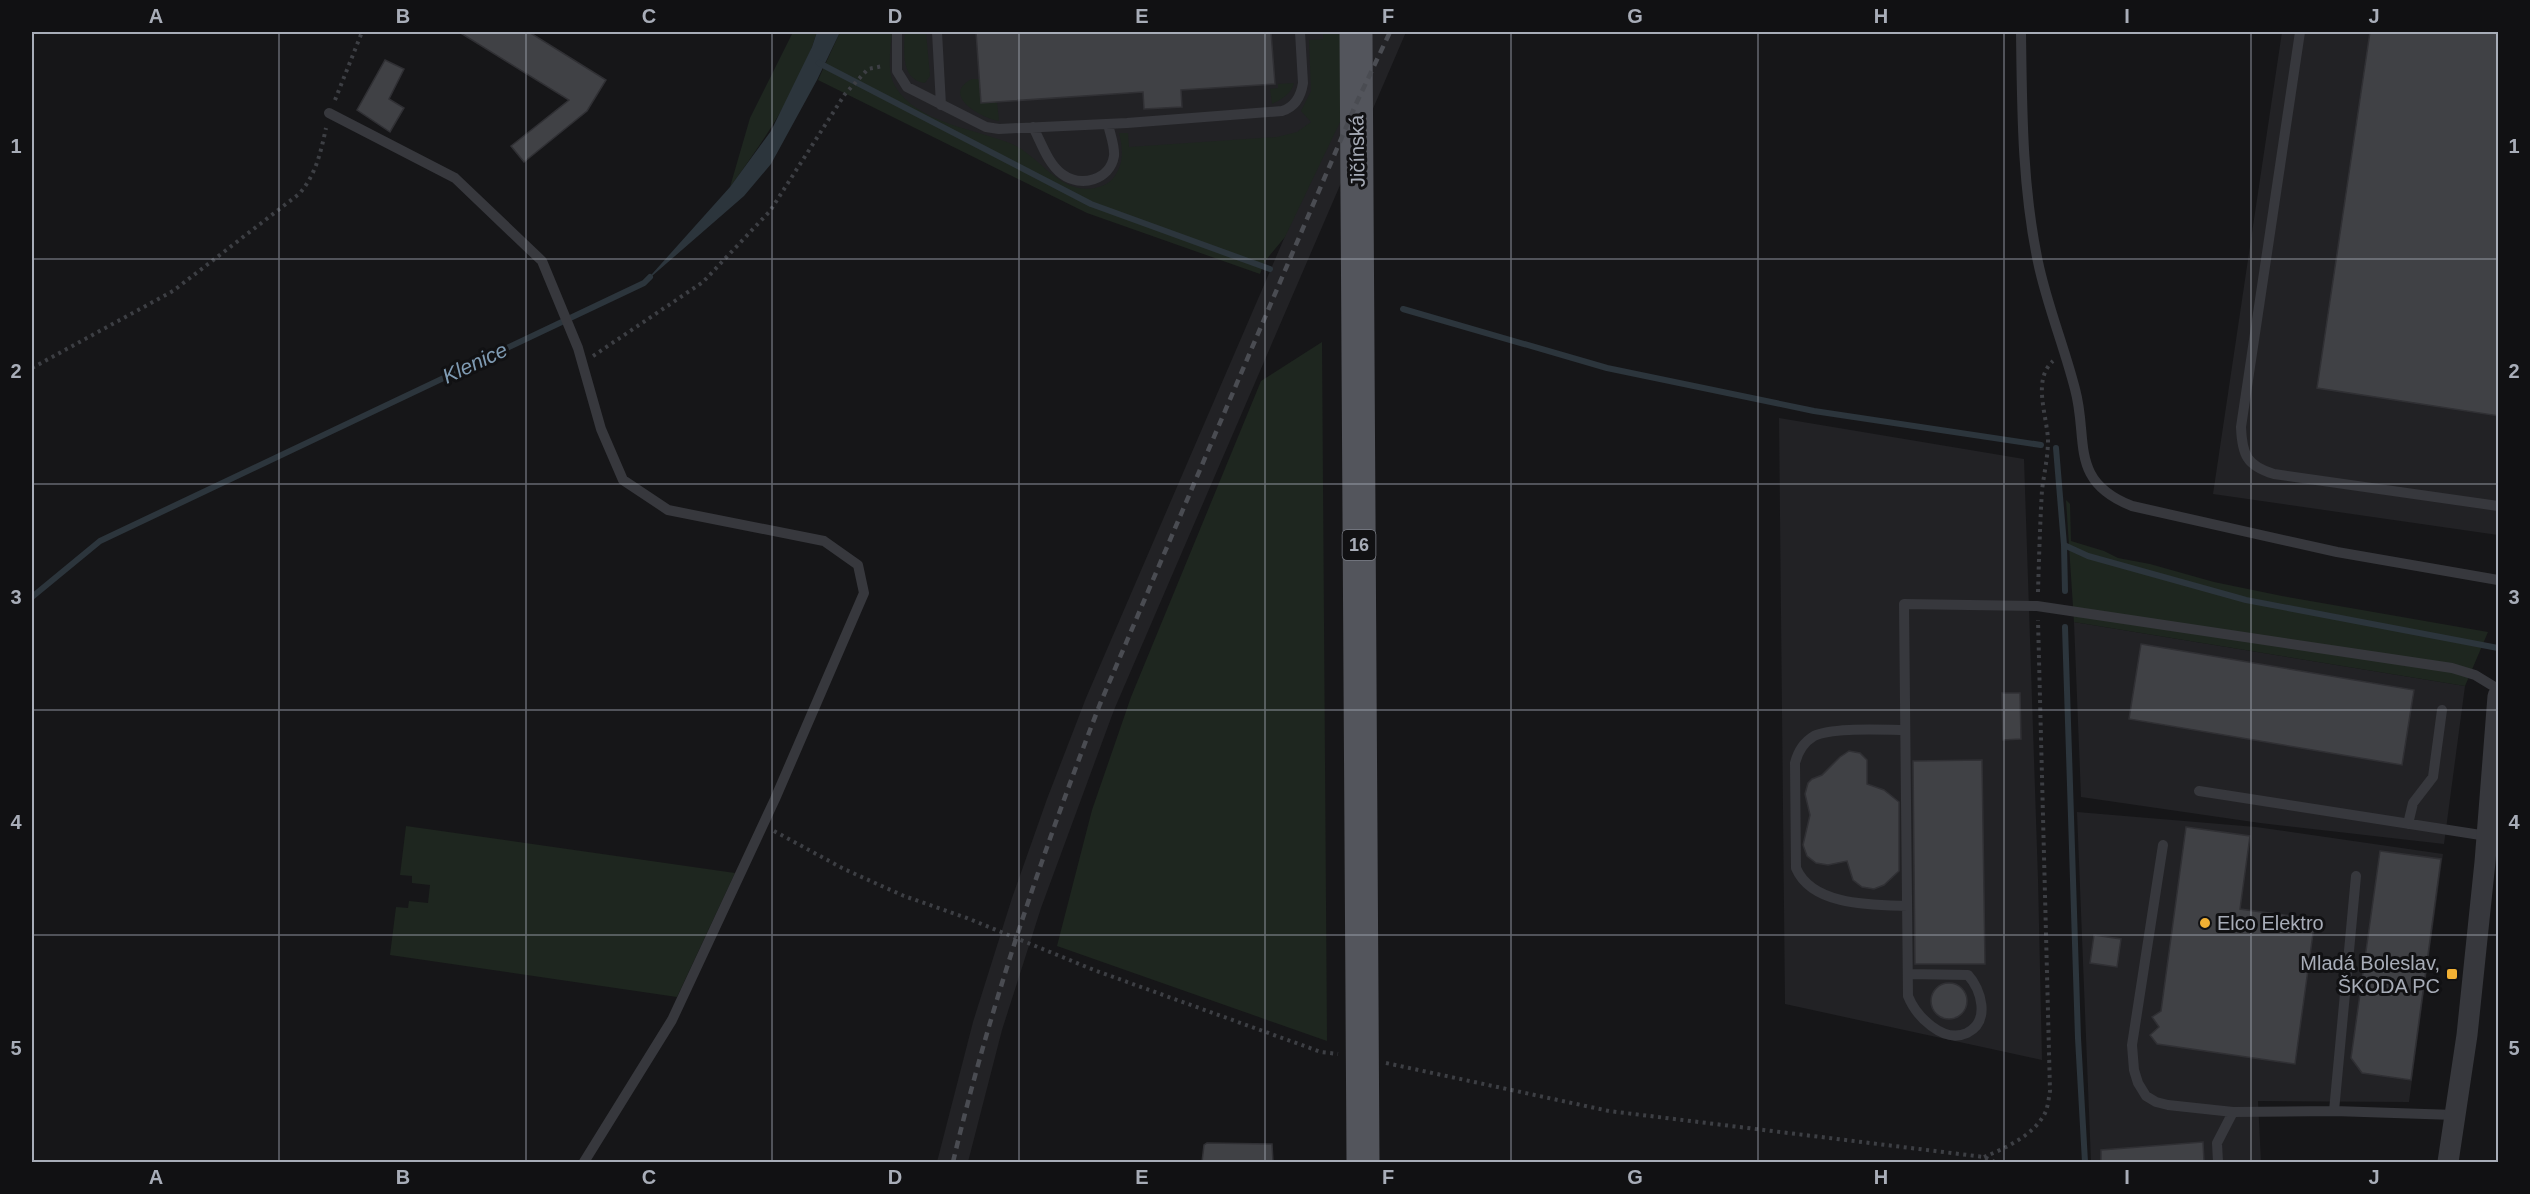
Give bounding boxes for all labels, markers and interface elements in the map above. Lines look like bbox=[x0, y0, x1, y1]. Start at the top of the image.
text: A bbox=[149, 5, 163, 27]
text: B bbox=[396, 5, 410, 27]
text: C bbox=[642, 5, 656, 27]
text: D bbox=[888, 5, 902, 27]
text: E bbox=[1135, 5, 1149, 27]
text: F bbox=[1382, 5, 1394, 27]
text: G bbox=[1627, 5, 1643, 27]
text: H bbox=[1874, 5, 1888, 27]
text: I bbox=[2124, 5, 2130, 27]
text: J bbox=[2368, 5, 2380, 27]
street label: Jičínská bbox=[1345, 114, 1369, 187]
text: 1 bbox=[10, 135, 22, 157]
text: 1 bbox=[2508, 135, 2520, 157]
water label: Klenice bbox=[439, 338, 511, 388]
text: 2 bbox=[10, 360, 22, 382]
text: 2 bbox=[2508, 360, 2520, 382]
road number: 16 bbox=[1342, 530, 1376, 560]
text: 3 bbox=[10, 586, 22, 608]
text: 3 bbox=[2508, 586, 2520, 608]
text: 4 bbox=[10, 811, 22, 833]
text: 4 bbox=[2508, 811, 2520, 833]
place label: Elco Elektro bbox=[2217, 912, 2324, 934]
marker: Elco Elektro bbox=[2198, 916, 2212, 930]
place label: Mladá Boleslav, ŠKODA PC bbox=[2300, 952, 2440, 997]
marker: Mladá Boleslav, ŠKODA PC bbox=[2445, 967, 2459, 981]
text: 5 bbox=[10, 1037, 22, 1059]
text: 5 bbox=[2508, 1037, 2520, 1059]
text: A bbox=[149, 1166, 163, 1188]
text: B bbox=[396, 1166, 410, 1188]
text: C bbox=[642, 1166, 656, 1188]
text: D bbox=[888, 1166, 902, 1188]
text: E bbox=[1135, 1166, 1149, 1188]
text: F bbox=[1382, 1166, 1394, 1188]
text: G bbox=[1627, 1166, 1643, 1188]
text: H bbox=[1874, 1166, 1888, 1188]
text: I bbox=[2124, 1166, 2130, 1188]
text: J bbox=[2368, 1166, 2380, 1188]

